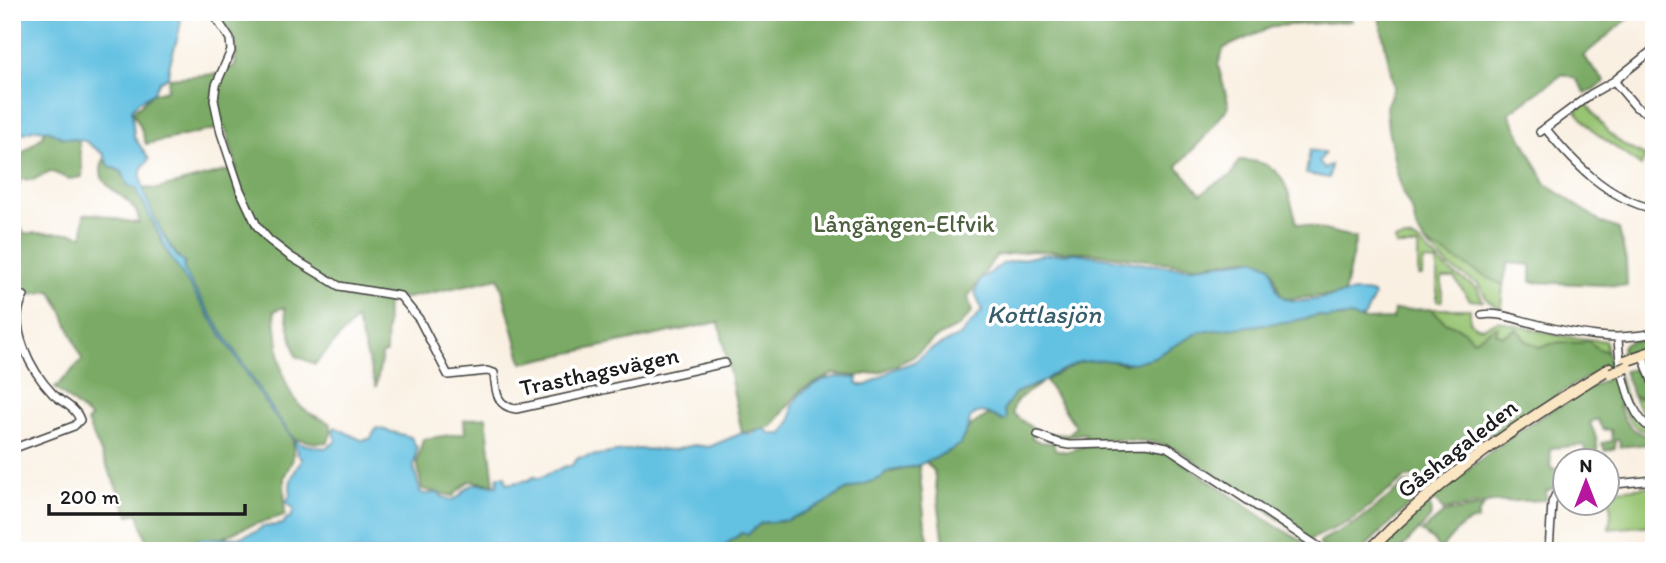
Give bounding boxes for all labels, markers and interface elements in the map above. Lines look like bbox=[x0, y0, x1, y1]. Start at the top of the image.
park label: Långängen-Elfvik bbox=[813, 209, 995, 238]
water label: Kottlasjön bbox=[987, 298, 1102, 330]
street label: Trasthagsvägen bbox=[517, 340, 682, 402]
street label: Gåshagaleden bbox=[1391, 392, 1523, 504]
north arrow bbox=[1550, 448, 1620, 518]
text: N bbox=[1580, 454, 1592, 477]
scale bar bbox=[49, 472, 245, 516]
text: 200 m bbox=[60, 484, 120, 509]

